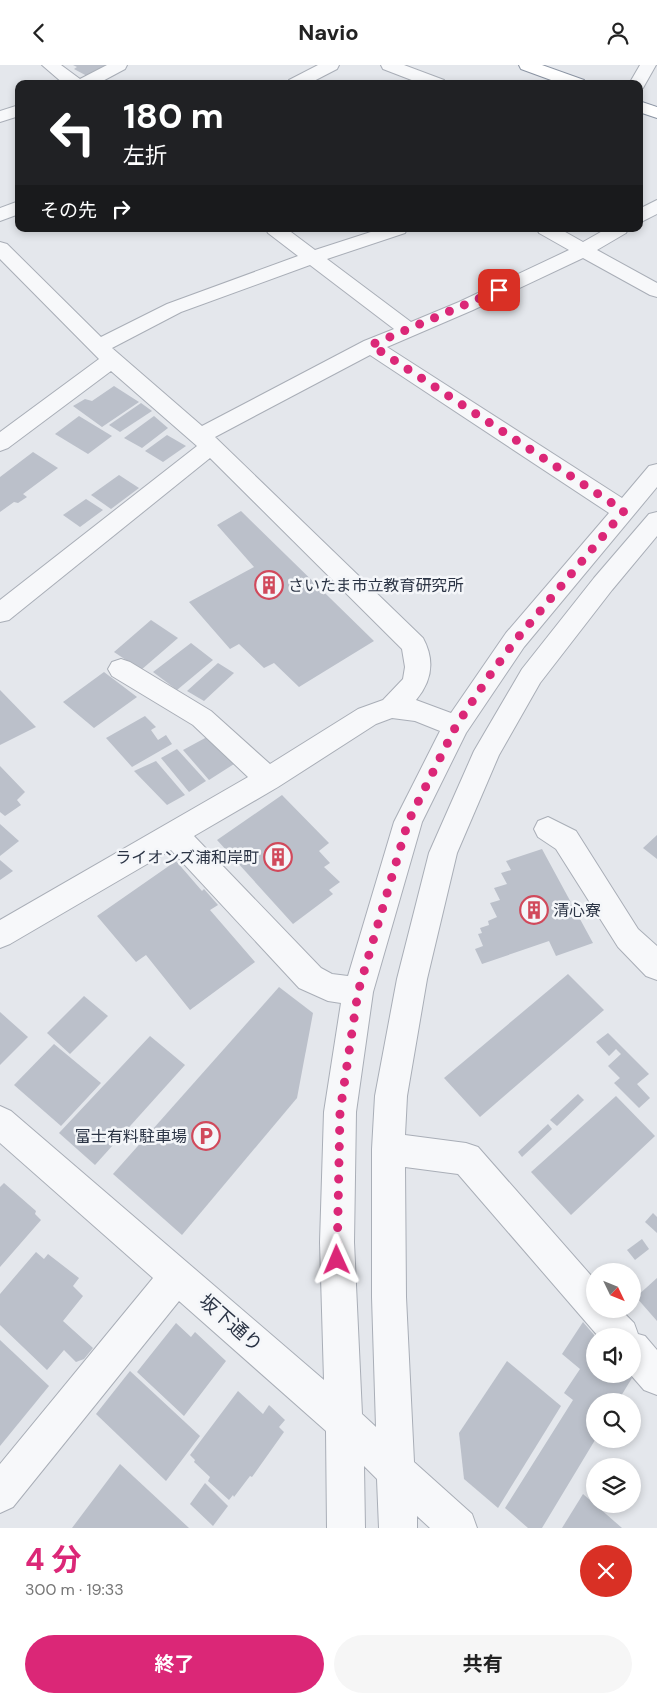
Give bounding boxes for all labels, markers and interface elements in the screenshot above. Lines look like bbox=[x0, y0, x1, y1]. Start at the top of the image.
text: Navio bbox=[298, 18, 359, 47]
icon: back bbox=[25, 19, 53, 47]
icon: person bbox=[604, 19, 632, 47]
text: 180 m bbox=[123, 93, 224, 139]
icon: left bbox=[40, 100, 105, 165]
text: 左折 bbox=[123, 141, 167, 170]
icon: right bbox=[107, 195, 135, 223]
text: その先 bbox=[40, 198, 97, 223]
pin bbox=[478, 269, 520, 311]
icon: arrive bbox=[485, 276, 513, 304]
building icon: さいたま市立教育研究所 bbox=[254, 570, 284, 600]
place label: さいたま市立教育研究所 bbox=[288, 575, 464, 596]
building icon: ライオンズ浦和岸町 bbox=[263, 842, 293, 872]
place label: ライオンズ浦和岸町 bbox=[115, 847, 259, 868]
building icon: 清心寮 bbox=[519, 895, 549, 925]
place label: 清心寮 bbox=[553, 900, 601, 921]
parking icon: 富士有料駐車場 bbox=[191, 1121, 221, 1151]
place label: 富士有料駐車場 bbox=[75, 1126, 187, 1147]
position arrow bbox=[310, 1233, 362, 1285]
north arrow bbox=[586, 1263, 641, 1317]
map controls bbox=[586, 1263, 641, 1513]
street label: 坂下通り bbox=[194, 1289, 268, 1357]
button: sound bbox=[586, 1328, 641, 1383]
button: search bbox=[586, 1393, 641, 1448]
button: layers bbox=[586, 1458, 641, 1513]
text: 4 分 bbox=[25, 1540, 82, 1579]
button: close bbox=[580, 1545, 632, 1597]
text: 300 m · 19:33 bbox=[25, 1579, 124, 1600]
button: 終了 bbox=[25, 1635, 324, 1693]
button: 共有 bbox=[334, 1635, 632, 1693]

